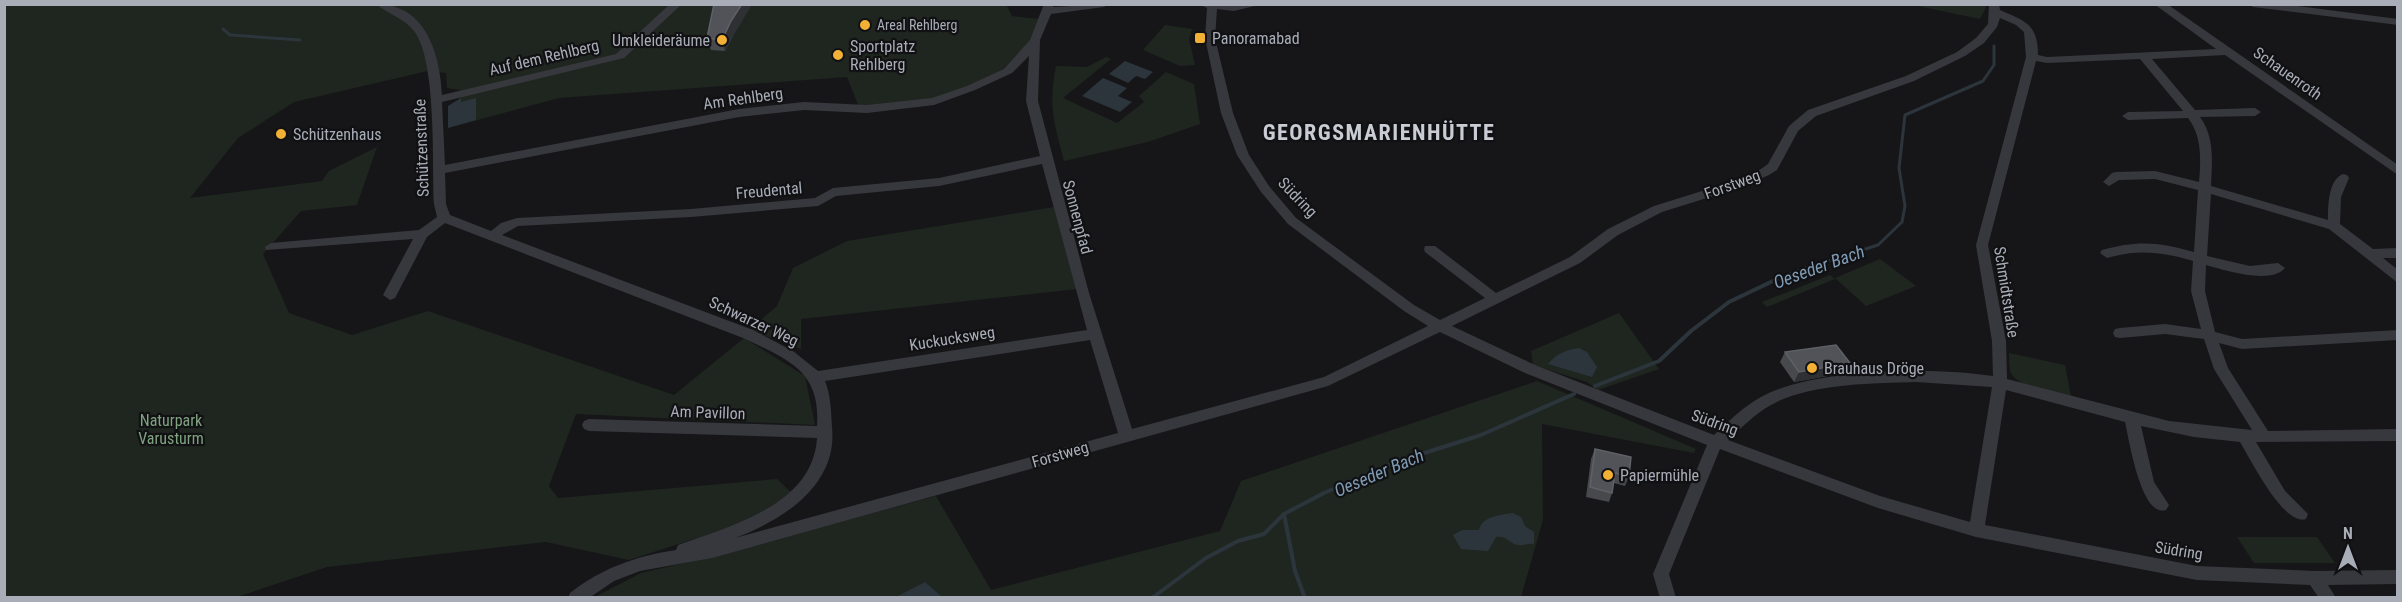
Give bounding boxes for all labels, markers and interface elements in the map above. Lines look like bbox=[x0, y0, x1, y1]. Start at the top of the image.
place label: Areal Rehlberg bbox=[877, 17, 957, 33]
marker: Areal Rehlberg bbox=[858, 18, 872, 32]
place label: Panoramabad bbox=[1212, 29, 1300, 48]
place label: Umkleideräume bbox=[612, 31, 710, 50]
marker: Panoramabad bbox=[1193, 31, 1207, 45]
marker: Umkleideräume bbox=[715, 33, 729, 47]
street label: Auf dem Rehlberg bbox=[487, 36, 601, 79]
place label: Sportplatz Rehlberg bbox=[850, 37, 915, 74]
street label: Schauenroth bbox=[2250, 43, 2326, 104]
marker: Sportplatz Rehlberg bbox=[831, 48, 845, 62]
street label: Am Rehlberg bbox=[702, 83, 784, 113]
street label: Schützenstraße bbox=[410, 99, 433, 197]
district label: GEORGSMARIENHÜTTE bbox=[1263, 120, 1495, 145]
place label: Schützenhaus bbox=[293, 125, 381, 144]
marker: Schützenhaus bbox=[274, 127, 288, 141]
street label: Forstweg bbox=[1702, 166, 1763, 203]
street label: Südring bbox=[1274, 173, 1321, 221]
street label: Freudental bbox=[735, 178, 803, 203]
street label: Sonnenpfad bbox=[1059, 178, 1096, 256]
water label: Oeseder Bach bbox=[1770, 240, 1867, 293]
street label: Schmidtstraße bbox=[1990, 245, 2023, 339]
street label: Schwarzer Weg bbox=[706, 292, 802, 350]
street label: Kuckucksweg bbox=[908, 322, 996, 355]
place label: Brauhaus Dröge bbox=[1824, 359, 1924, 378]
marker: Brauhaus Dröge bbox=[1805, 361, 1819, 375]
street label: Am Pavillon bbox=[670, 402, 746, 423]
street label: Südring bbox=[1689, 405, 1741, 440]
park label: Naturpark Varusturm bbox=[138, 411, 204, 448]
street label: Forstweg bbox=[1030, 437, 1091, 472]
water label: Oeseder Bach bbox=[1331, 444, 1427, 501]
place label: Papiermühle bbox=[1620, 466, 1699, 485]
marker: Papiermühle bbox=[1601, 468, 1615, 482]
north arrow bbox=[2318, 518, 2378, 578]
text: N bbox=[2343, 524, 2353, 543]
street label: Südring bbox=[2154, 537, 2204, 564]

